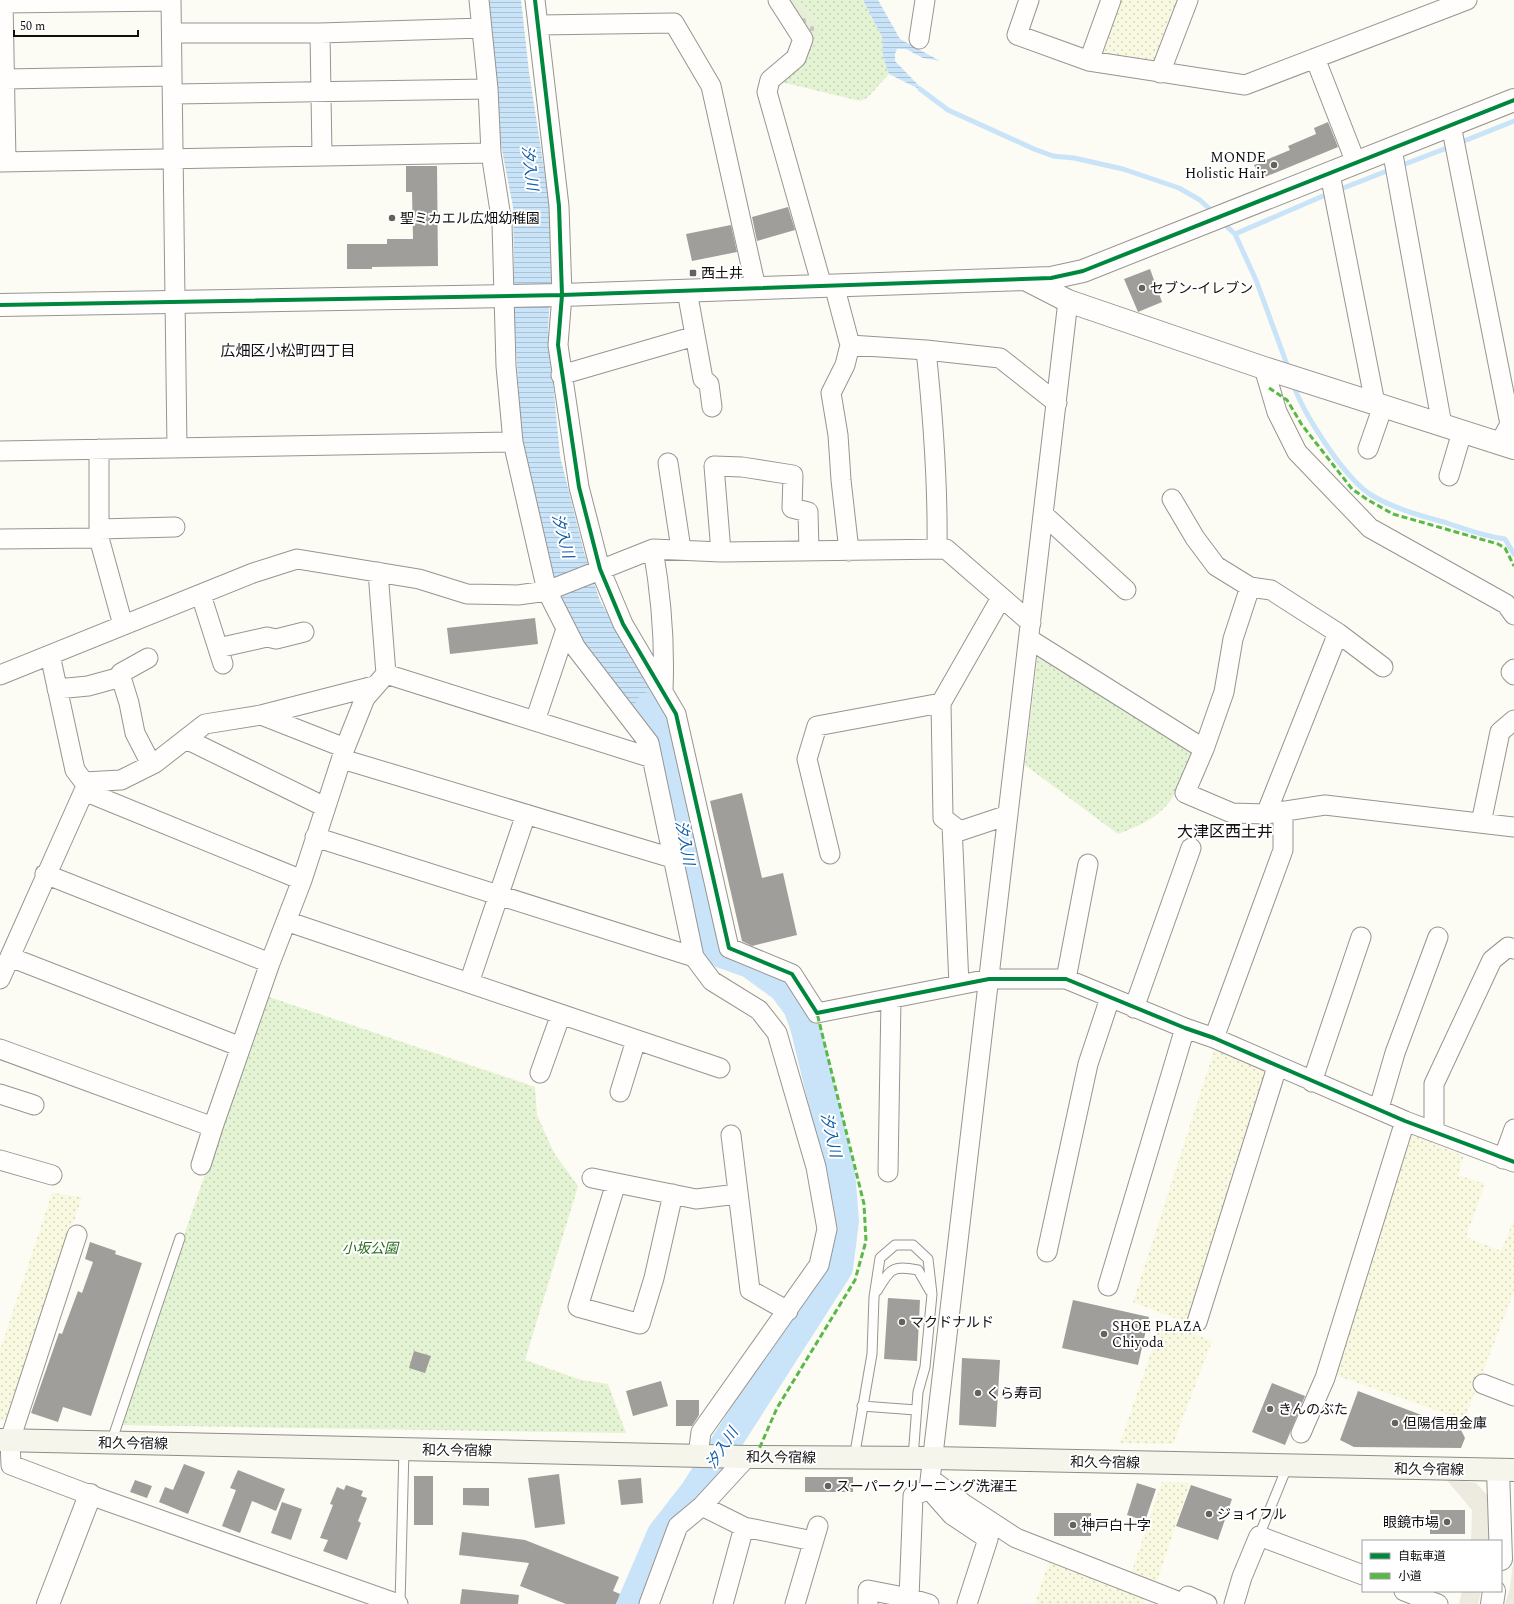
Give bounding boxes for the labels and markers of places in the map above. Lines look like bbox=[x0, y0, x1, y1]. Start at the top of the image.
place label: MONDE Holistic Hair bbox=[1185, 147, 1266, 184]
marker: MONDE Holistic Hair bbox=[1269, 160, 1279, 170]
place label: 聖ミカエル広畑幼稚園 bbox=[400, 208, 540, 229]
marker: 聖ミカエル広畑幼稚園 bbox=[387, 213, 397, 223]
place label: 西土井 bbox=[701, 263, 743, 284]
marker: 西土井 bbox=[688, 268, 698, 278]
place label: セブン-イレブン bbox=[1150, 278, 1253, 299]
marker: セブン-イレブン bbox=[1137, 283, 1147, 293]
place label: マクドナルド bbox=[910, 1312, 994, 1333]
place label: SHOE PLAZA Chiyoda bbox=[1112, 1316, 1203, 1353]
marker: マクドナルド bbox=[897, 1317, 907, 1327]
marker: SHOE PLAZA Chiyoda bbox=[1099, 1329, 1109, 1339]
place label: くら寿司 bbox=[986, 1383, 1042, 1404]
marker: くら寿司 bbox=[973, 1388, 983, 1398]
place label: きんのぶた bbox=[1278, 1399, 1348, 1420]
marker: きんのぶた bbox=[1265, 1404, 1275, 1414]
place label: 但陽信用金庫 bbox=[1403, 1413, 1487, 1434]
marker: 但陽信用金庫 bbox=[1390, 1418, 1400, 1428]
place label: スーパークリーニング洗濯王 bbox=[836, 1476, 1018, 1497]
marker: スーパークリーニング洗濯王 bbox=[823, 1481, 833, 1491]
place label: ジョイフル bbox=[1217, 1504, 1287, 1525]
marker: ジョイフル bbox=[1204, 1509, 1214, 1519]
place label: 眼鏡市場 bbox=[1383, 1512, 1439, 1533]
place label: 神戸白十字 bbox=[1081, 1515, 1151, 1536]
marker: 眼鏡市場 bbox=[1442, 1517, 1452, 1527]
marker: 神戸白十字 bbox=[1068, 1520, 1078, 1530]

